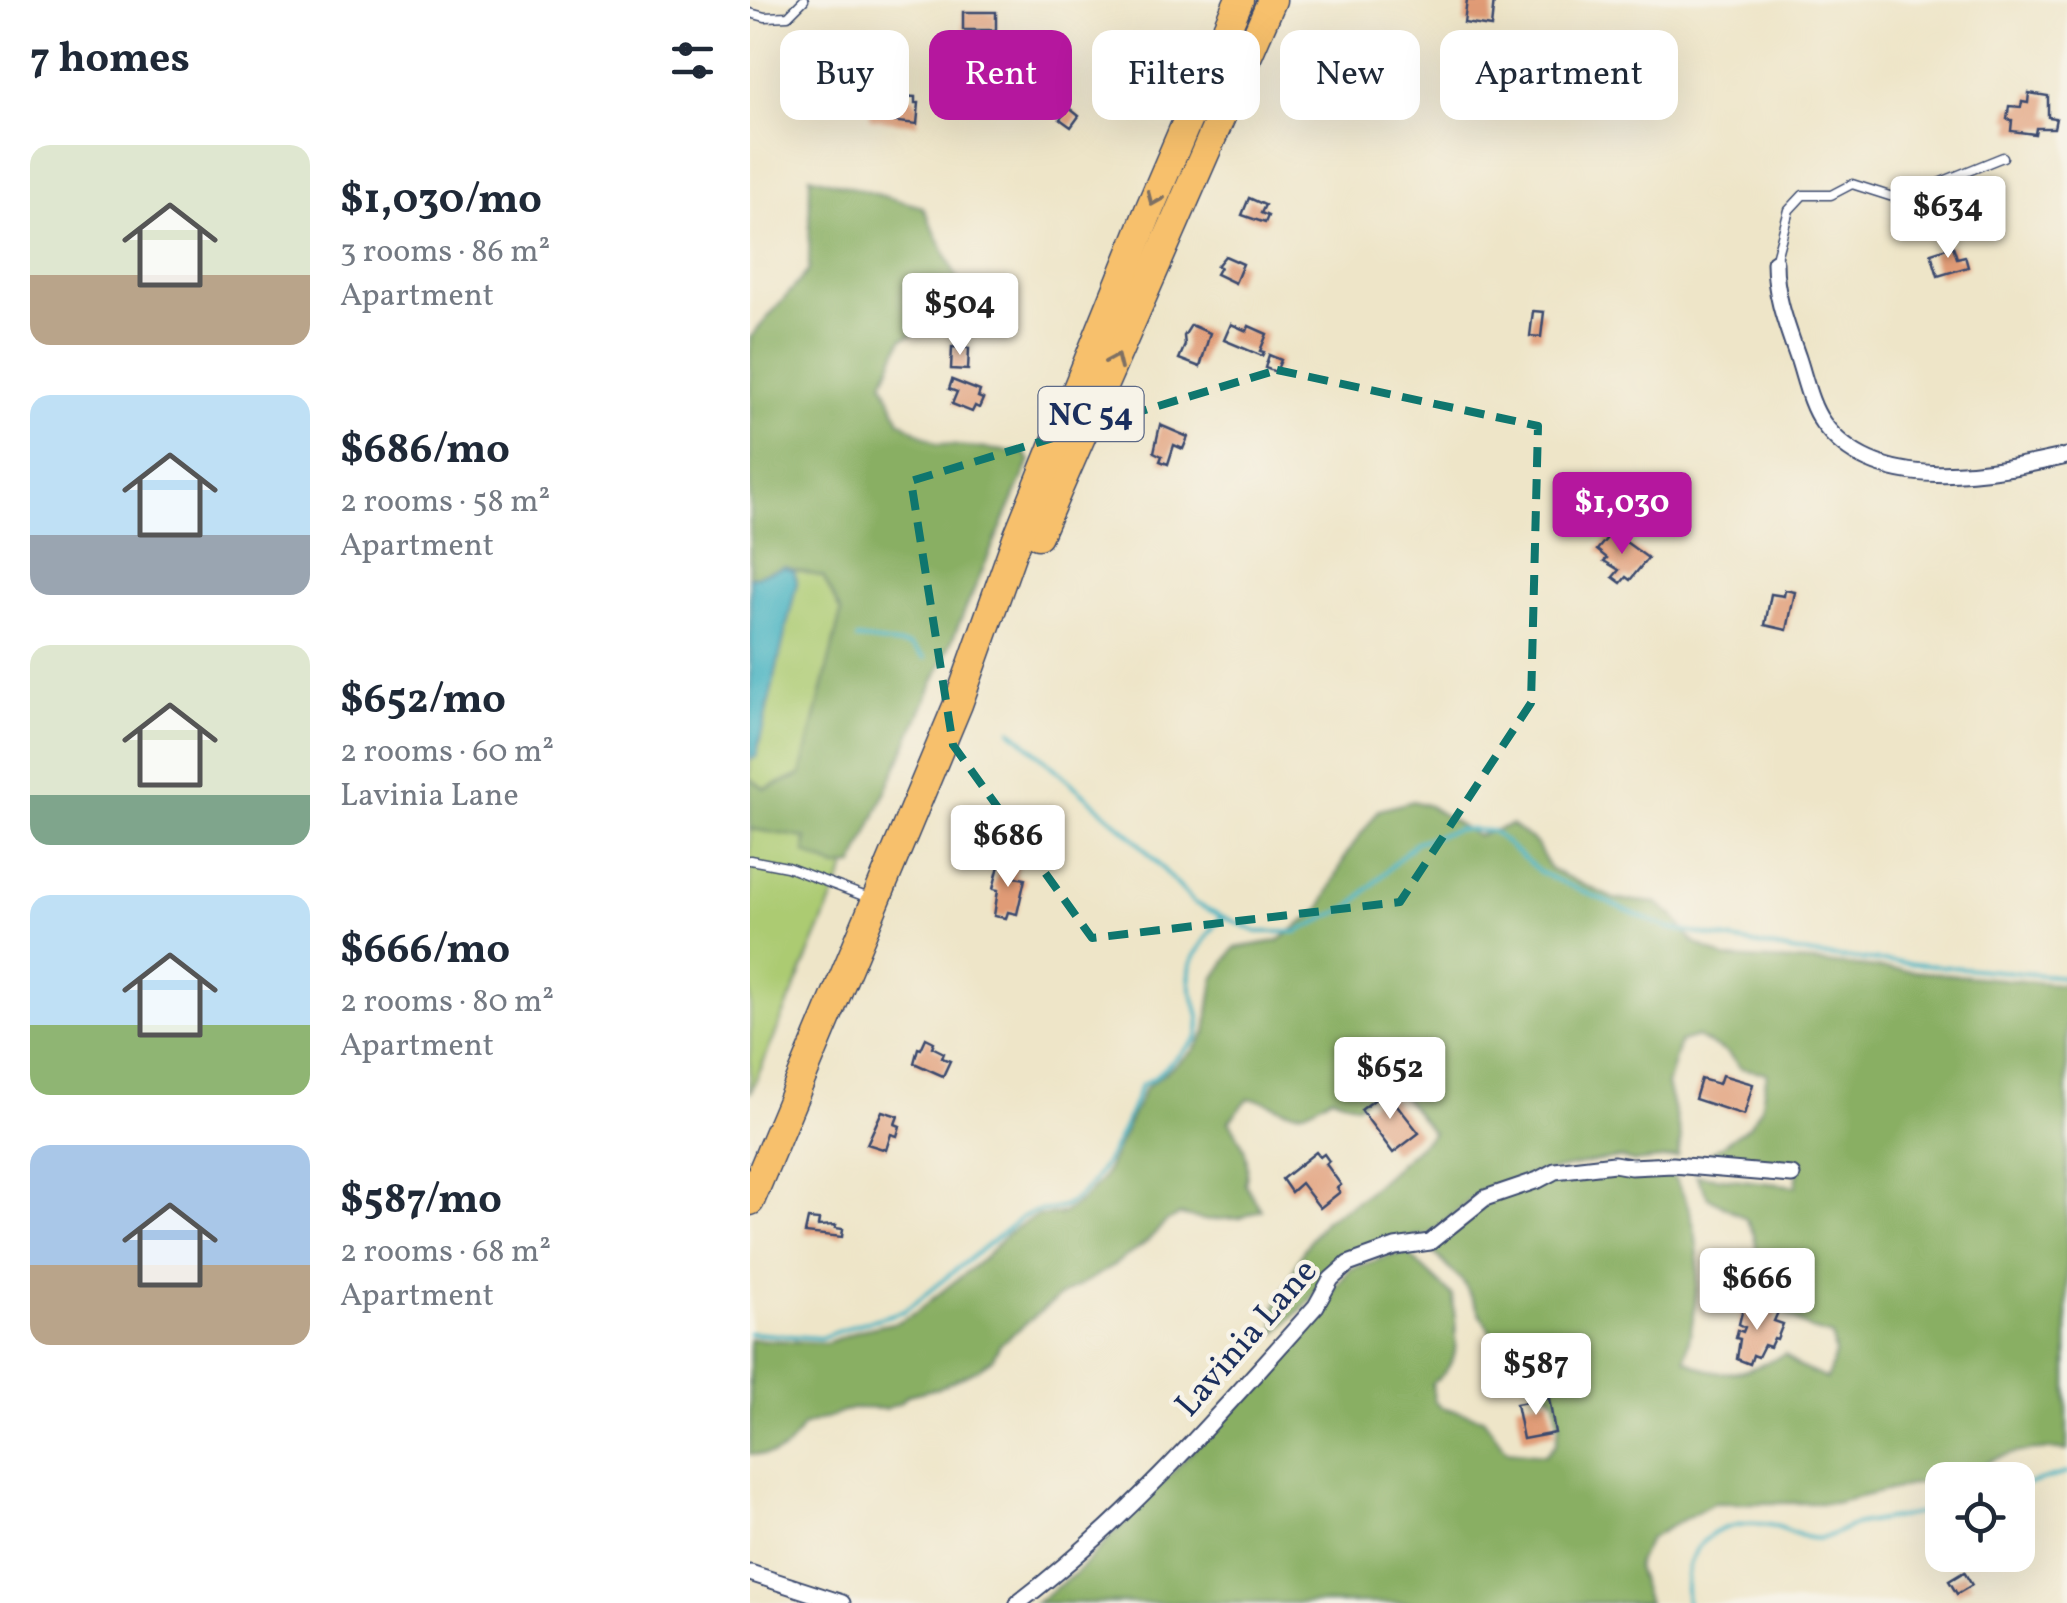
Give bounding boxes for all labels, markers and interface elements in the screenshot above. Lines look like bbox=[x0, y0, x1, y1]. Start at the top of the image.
chip: Buy bbox=[780, 30, 909, 120]
chip: Rent bbox=[929, 30, 1072, 120]
chip: Filters bbox=[1092, 30, 1260, 120]
chip: New bbox=[1280, 30, 1420, 120]
chip: Apartment bbox=[1440, 30, 1678, 120]
text: 7 homes bbox=[30, 31, 190, 90]
icon: filters bbox=[665, 33, 720, 88]
text: $1,030/mo bbox=[340, 172, 542, 231]
pin: $634 bbox=[1889, 176, 2007, 261]
icon: home bbox=[110, 185, 230, 305]
text: $634 bbox=[1913, 186, 1983, 230]
one-way arrow bbox=[1146, 189, 1166, 207]
text: 3 rooms · 86 m² bbox=[340, 231, 550, 275]
pin: $504 bbox=[901, 273, 1019, 358]
text: Apartment bbox=[340, 275, 494, 319]
text: $504 bbox=[924, 283, 996, 327]
one-way arrow bbox=[1103, 353, 1123, 371]
road number: NC 54 bbox=[1038, 387, 1144, 441]
text: $686/mo bbox=[340, 422, 510, 481]
icon: home bbox=[110, 435, 230, 555]
pin: $1,030 bbox=[1541, 472, 1703, 557]
text: 2 rooms · 58 m² bbox=[340, 481, 550, 525]
text: $1,030 bbox=[1575, 482, 1669, 526]
text: Apartment bbox=[340, 525, 494, 569]
text: $652/mo bbox=[340, 672, 506, 731]
icon: home bbox=[110, 685, 230, 805]
text: 2 rooms · 60 m² bbox=[340, 731, 554, 775]
text: Lavinia Lane bbox=[340, 775, 519, 819]
pin: $686 bbox=[949, 805, 1067, 890]
text: $686 bbox=[973, 815, 1043, 859]
text: $666/mo bbox=[340, 922, 510, 981]
icon: home bbox=[110, 935, 230, 1055]
text: 2 rooms · 80 m² bbox=[340, 981, 554, 1025]
text: Apartment bbox=[340, 1025, 494, 1069]
pin: $652 bbox=[1331, 1037, 1449, 1122]
text: $652 bbox=[1356, 1047, 1424, 1091]
text: $587/mo bbox=[340, 1172, 502, 1231]
icon: home bbox=[110, 1185, 230, 1305]
text: 2 rooms · 68 m² bbox=[340, 1231, 551, 1275]
pin: $666 bbox=[1698, 1248, 1816, 1333]
street label: Lavinia Lane bbox=[1165, 1249, 1329, 1428]
text: $666 bbox=[1722, 1258, 1792, 1302]
text: Apartment bbox=[340, 1275, 494, 1319]
pin: $587 bbox=[1477, 1333, 1595, 1418]
text: $587 bbox=[1503, 1343, 1569, 1387]
map controls bbox=[1925, 1462, 2035, 1572]
button: locate bbox=[1925, 1462, 2035, 1572]

